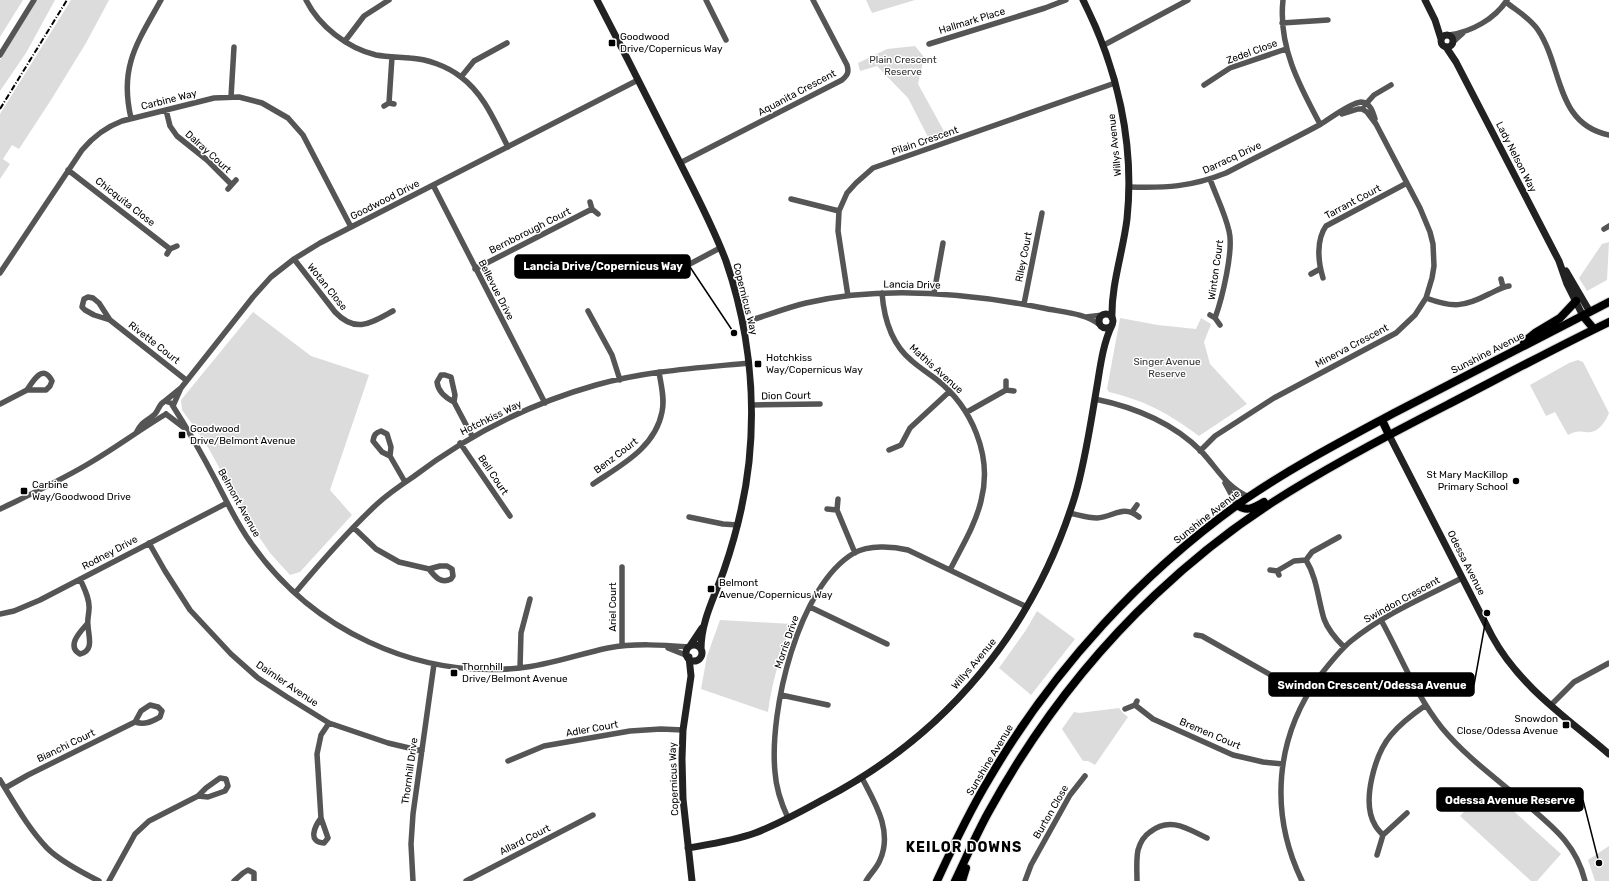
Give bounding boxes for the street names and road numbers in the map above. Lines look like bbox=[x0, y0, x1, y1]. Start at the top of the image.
street label: Hallmark Place bbox=[937, 5, 1007, 37]
street label: Zedel Close bbox=[1225, 37, 1280, 67]
street label: Aquanita Crescent bbox=[756, 67, 838, 119]
street label: Carbine Way bbox=[140, 87, 199, 113]
street label: Willys Avenue bbox=[1106, 113, 1124, 177]
street label: Lady Nelson Way bbox=[1493, 120, 1539, 195]
street label: Pilain Crescent bbox=[890, 124, 960, 158]
street label: Dalray Court bbox=[183, 128, 234, 176]
street label: Darracq Drive bbox=[1201, 139, 1264, 177]
street label: Chicquita Close bbox=[93, 175, 158, 229]
street label: Goodwood Drive bbox=[348, 177, 422, 223]
street label: Tarrant Court bbox=[1323, 182, 1383, 222]
street label: Bernborough Court bbox=[487, 205, 573, 257]
street label: Riley Court bbox=[1013, 231, 1035, 283]
street label: Winton Court bbox=[1206, 239, 1226, 301]
street label: Bellevue Drive bbox=[476, 258, 517, 323]
street label: Wotan Close bbox=[304, 261, 350, 313]
street label: Copernicus Way bbox=[730, 262, 760, 337]
street label: Lancia Drive bbox=[883, 279, 941, 292]
street label: Rivette Court bbox=[126, 319, 182, 367]
street label: Minerva Crescent bbox=[1313, 322, 1391, 370]
street label: Sunshine Avenue bbox=[1449, 329, 1527, 377]
street label: Mathis Avenue bbox=[907, 342, 966, 397]
street label: Dion Court bbox=[761, 390, 811, 402]
street label: Hotchkiss Way bbox=[458, 398, 524, 438]
street label: Benz Court bbox=[592, 436, 640, 476]
street label: Bell Court bbox=[475, 453, 511, 497]
street label: Belmont Avenue bbox=[215, 467, 263, 540]
street label: Sunshine Avenue bbox=[1171, 487, 1243, 547]
street label: Odessa Avenue bbox=[1444, 529, 1488, 598]
street label: Rodney Drive bbox=[80, 533, 140, 573]
street label: Swindon Crescent bbox=[1362, 574, 1442, 626]
street label: Ariel Court bbox=[607, 582, 619, 632]
street label: Morris Drive bbox=[772, 614, 802, 670]
street label: Willys Avenue bbox=[949, 636, 999, 692]
street label: Daimler Avenue bbox=[254, 659, 321, 709]
street label: Bremen Court bbox=[1178, 716, 1242, 752]
street label: Adler Court bbox=[565, 718, 619, 739]
street label: Sunshine Avenue bbox=[964, 722, 1016, 798]
street label: Bianchi Court bbox=[35, 727, 97, 765]
street label: Thornhill Drive bbox=[399, 737, 421, 805]
street label: Copernicus Way bbox=[667, 741, 681, 816]
street label: Burton Close bbox=[1031, 783, 1071, 841]
street label: Allard Court bbox=[498, 822, 552, 858]

